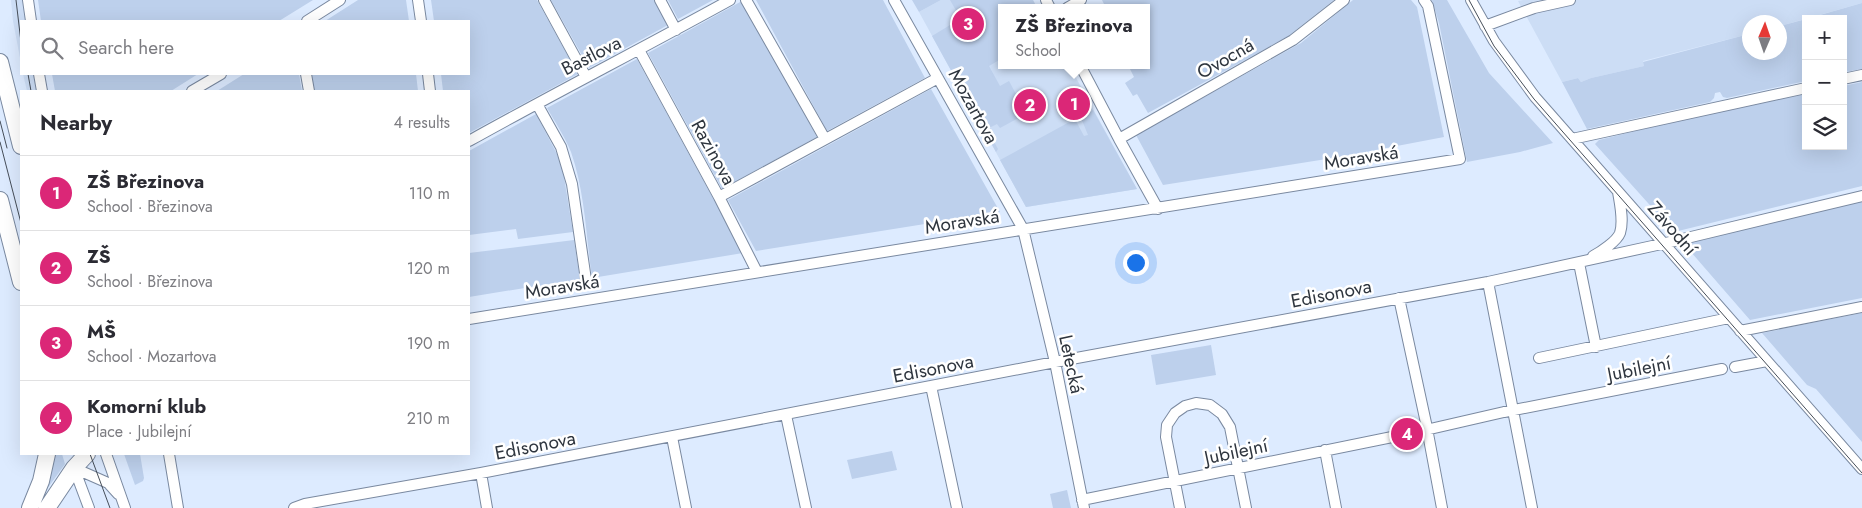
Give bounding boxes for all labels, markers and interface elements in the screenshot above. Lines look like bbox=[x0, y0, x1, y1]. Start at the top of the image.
popup bbox=[998, 4, 1150, 69]
pin: 3 bbox=[952, 5, 984, 43]
text: ZŠ Březinova bbox=[1015, 12, 1133, 39]
north arrow bbox=[1742, 15, 1787, 60]
map controls bbox=[1802, 15, 1847, 150]
button: + bbox=[1802, 15, 1847, 60]
search box bbox=[20, 20, 470, 75]
street label: Bastlova bbox=[557, 29, 626, 82]
street label: Ovocná bbox=[1192, 31, 1259, 86]
icon: search bbox=[38, 34, 66, 62]
text: Search here bbox=[78, 34, 174, 61]
text: School bbox=[1015, 39, 1061, 62]
button: − bbox=[1802, 60, 1847, 105]
street label: Mozartova bbox=[942, 64, 1005, 149]
pin: 1 bbox=[1058, 85, 1090, 123]
pin: 2 bbox=[1014, 86, 1046, 124]
button: layers bbox=[1802, 105, 1847, 150]
text: Nearby bbox=[40, 108, 112, 138]
text: 4 results bbox=[394, 111, 450, 134]
street label: Razinova bbox=[685, 115, 743, 190]
street label: Moravská bbox=[1322, 138, 1400, 177]
text: ZŠ Březinova bbox=[87, 168, 204, 195]
text: 1 bbox=[52, 182, 60, 205]
text: 110 m bbox=[409, 182, 450, 205]
text: School · Březinova bbox=[87, 195, 213, 218]
street label: Závodní bbox=[1642, 195, 1704, 262]
street label: Moravská bbox=[923, 202, 1001, 241]
text: ZŠ bbox=[87, 243, 111, 270]
your location bbox=[1123, 250, 1149, 276]
text: 2 bbox=[51, 257, 61, 280]
text: 120 m bbox=[407, 257, 450, 280]
street label: Moravská bbox=[523, 267, 601, 306]
text: School · Březinova bbox=[87, 270, 213, 293]
street label: Edisonova bbox=[1288, 272, 1374, 315]
text: MŠ bbox=[87, 318, 116, 345]
text: 3 bbox=[51, 332, 61, 355]
text: 190 m bbox=[407, 332, 450, 355]
street label: Letecká bbox=[1052, 332, 1091, 396]
text: School · Mozartova bbox=[87, 345, 216, 368]
street label: Edisonova bbox=[890, 347, 976, 390]
street label: Jubilejní bbox=[1602, 349, 1674, 388]
text: Komorní klub bbox=[87, 393, 206, 420]
text: 4 bbox=[50, 407, 62, 430]
text: 210 m bbox=[407, 407, 450, 430]
pin: 4 bbox=[1391, 415, 1423, 453]
text: Place · Jubilejní bbox=[87, 420, 191, 443]
street label: Edisonova bbox=[492, 424, 578, 467]
street label: Jubilejní bbox=[1199, 431, 1271, 472]

